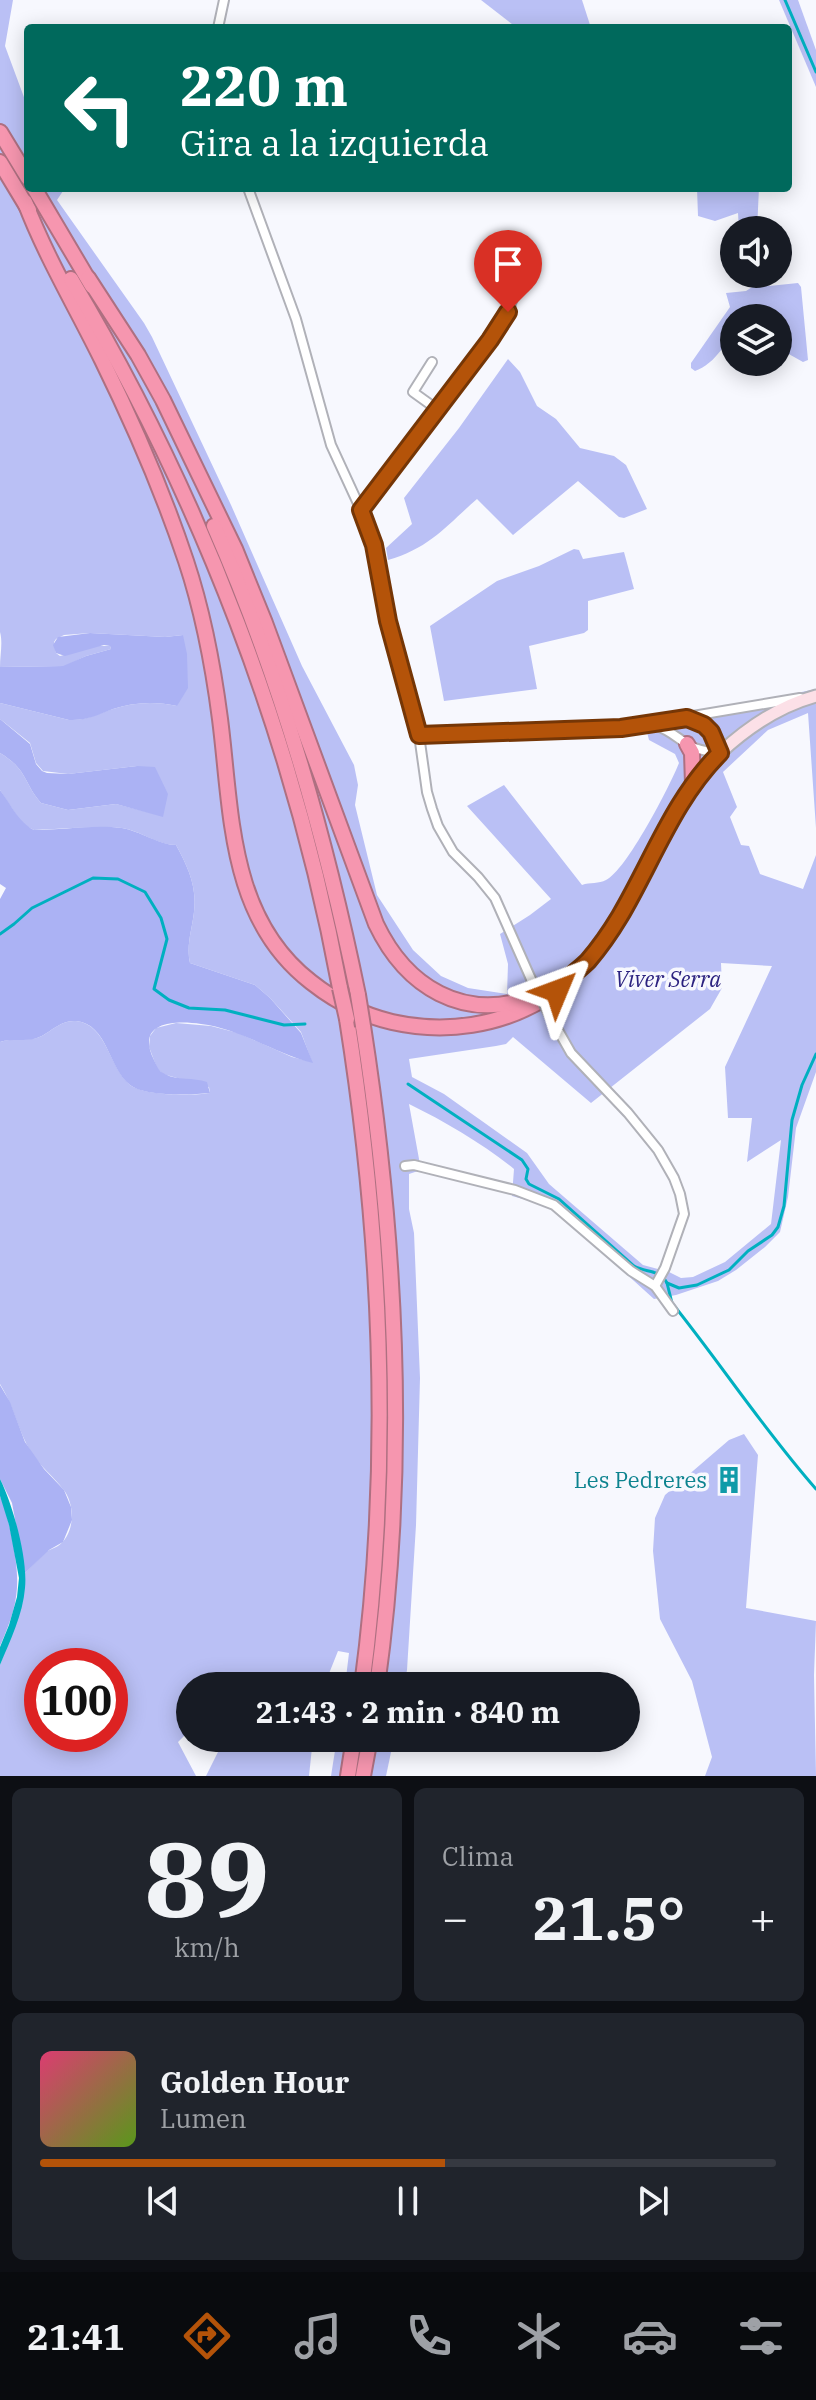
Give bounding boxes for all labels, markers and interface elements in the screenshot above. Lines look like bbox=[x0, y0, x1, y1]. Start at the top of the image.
text: 220 m bbox=[180, 49, 348, 121]
icon: left bbox=[48, 56, 152, 160]
text: Gira a la izquierda bbox=[180, 119, 489, 166]
map controls bbox=[720, 216, 792, 376]
button: sound bbox=[720, 216, 792, 288]
pin bbox=[474, 230, 542, 312]
icon: arrive bbox=[486, 242, 530, 286]
button: layers bbox=[720, 304, 792, 376]
position arrow bbox=[515, 949, 599, 1033]
park label: Viver Serra bbox=[615, 964, 721, 993]
place label: Les Pedreres bbox=[574, 1465, 707, 1494]
building icon: Les Pedreres bbox=[714, 1465, 744, 1495]
speed limit sign: 100 bbox=[24, 1648, 128, 1752]
text: 21:43 · 2 min · 840 m bbox=[256, 1692, 560, 1731]
text: 89 bbox=[145, 1810, 269, 1946]
text: Clima bbox=[442, 1839, 514, 1873]
text: 21.5° bbox=[532, 1878, 686, 1957]
text: − bbox=[442, 1889, 468, 1946]
text: + bbox=[750, 1889, 776, 1946]
text: km/h bbox=[174, 1930, 240, 1964]
text: Golden Hour bbox=[160, 2062, 349, 2101]
text: Lumen bbox=[160, 2101, 247, 2135]
icon: previous bbox=[141, 2179, 185, 2223]
icon: pause bbox=[386, 2179, 430, 2223]
icon: next bbox=[631, 2179, 675, 2223]
icon: directions bbox=[179, 2308, 235, 2364]
icon: music bbox=[290, 2308, 346, 2364]
icon: phone bbox=[401, 2308, 457, 2364]
icon: climate bbox=[511, 2308, 567, 2364]
icon: car bbox=[622, 2308, 678, 2364]
icon: filters bbox=[733, 2308, 789, 2364]
text: 21:41 bbox=[27, 2313, 125, 2360]

